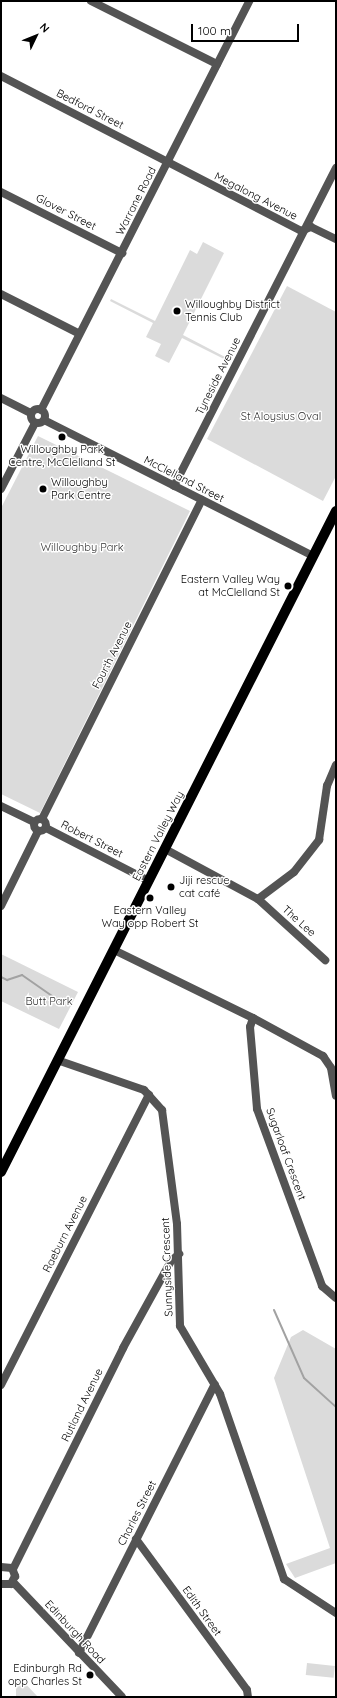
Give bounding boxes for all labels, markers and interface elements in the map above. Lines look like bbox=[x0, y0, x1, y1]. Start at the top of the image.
north arrow bbox=[16, 16, 56, 56]
scale bar bbox=[193, 16, 301, 42]
text: N bbox=[37, 20, 53, 36]
text: 100 m bbox=[198, 23, 231, 38]
street label: Bedford Street bbox=[54, 86, 126, 132]
street label: Warrane Road bbox=[113, 165, 159, 237]
street label: Megalong Avenue bbox=[212, 169, 300, 223]
street label: Glover Street bbox=[34, 191, 98, 233]
place label: Willoughby District Tennis Club bbox=[185, 298, 280, 324]
marker: Willoughby District Tennis Club bbox=[172, 306, 182, 316]
street label: Tyneside Avenue bbox=[193, 335, 243, 417]
park label: St Aloysius Oval bbox=[241, 409, 321, 423]
marker: Willoughby Park Centre, McClelland St bbox=[57, 432, 67, 442]
place label: Willoughby Park Centre, McClelland St bbox=[8, 443, 116, 469]
street label: McClelland Street bbox=[142, 453, 226, 505]
place label: Willoughby Park Centre bbox=[51, 476, 111, 502]
marker: Willoughby Park Centre bbox=[38, 484, 48, 494]
park label: Willoughby Park bbox=[40, 540, 124, 554]
place label: Eastern Valley Way at McClelland St bbox=[181, 573, 280, 599]
marker: Eastern Valley Way at McClelland St bbox=[283, 581, 293, 591]
street label: Fourth Avenue bbox=[89, 619, 135, 691]
street label: Eastern Valley Way bbox=[130, 789, 186, 883]
street label: Robert Street bbox=[59, 818, 125, 860]
place label: Jiji rescue cat café bbox=[179, 874, 230, 900]
marker: Jiji rescue cat café bbox=[166, 882, 176, 892]
marker: Eastern Valley Way opp Robert St bbox=[145, 893, 155, 903]
street label: The Lee bbox=[280, 903, 318, 939]
place label: Eastern Valley Way opp Robert St bbox=[101, 904, 199, 930]
park label: Butt Park bbox=[25, 994, 73, 1008]
street label: Sugarloaf Crescent bbox=[263, 1106, 309, 1202]
street label: Raeburn Avenue bbox=[40, 1193, 90, 1275]
street label: Sunnyside Crescent bbox=[159, 1217, 175, 1317]
street label: Rutland Avenue bbox=[59, 1366, 105, 1444]
street label: Charles Street bbox=[115, 1478, 159, 1548]
street label: Edith Street bbox=[180, 1584, 224, 1638]
street label: Edinburgh Road bbox=[42, 1598, 108, 1666]
place label: Edinburgh Rd opp Charles St bbox=[8, 1662, 82, 1688]
marker: Edinburgh Rd opp Charles St bbox=[85, 1670, 95, 1680]

